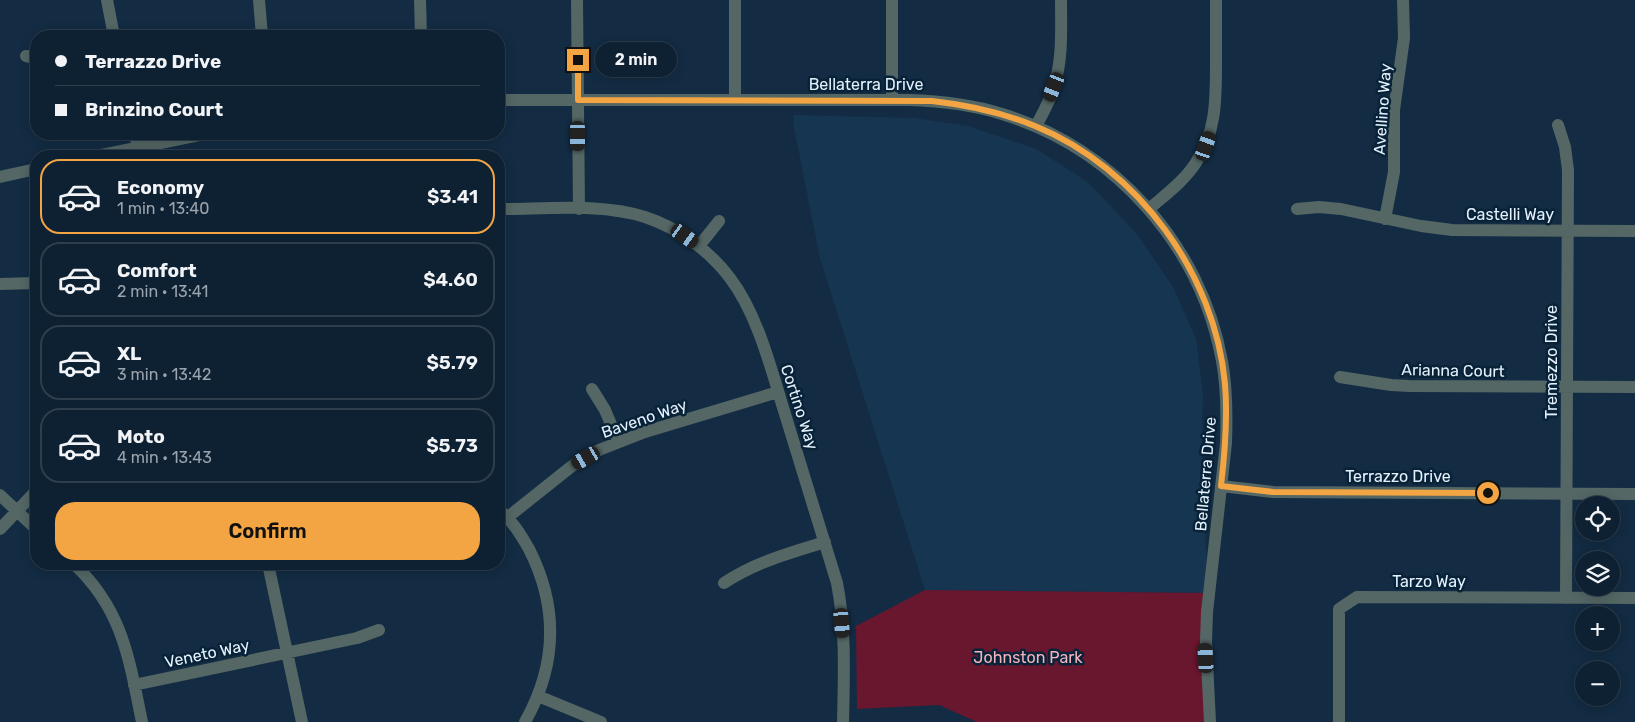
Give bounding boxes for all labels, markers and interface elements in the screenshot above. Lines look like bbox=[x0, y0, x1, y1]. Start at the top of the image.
callout: 2 min bbox=[596, 42, 678, 78]
route end bbox=[567, 49, 589, 71]
text: Terrazzo Drive bbox=[85, 50, 221, 73]
text: 2 min bbox=[615, 50, 657, 69]
street label: Avellino Way bbox=[1370, 62, 1395, 156]
car bbox=[1041, 70, 1066, 104]
street label: Bellaterra Drive bbox=[809, 75, 923, 94]
text: Brinzino Court bbox=[85, 98, 223, 121]
car bbox=[570, 121, 585, 151]
car bbox=[1194, 129, 1217, 163]
icon: car bbox=[57, 174, 102, 219]
text: Economy bbox=[117, 176, 204, 199]
text: $3.41 bbox=[427, 185, 478, 208]
text: 1 min · 13:40 bbox=[117, 199, 209, 218]
street label: Castelli Way bbox=[1466, 205, 1554, 224]
car bbox=[668, 221, 701, 251]
icon: car bbox=[57, 257, 102, 302]
text: Comfort bbox=[117, 259, 197, 282]
text: $4.60 bbox=[423, 268, 478, 291]
text: 2 min · 13:41 bbox=[117, 282, 208, 301]
street label: Tremezzo Drive bbox=[1542, 305, 1561, 419]
icon: car bbox=[57, 340, 102, 385]
text: XL bbox=[117, 342, 141, 365]
text: $5.79 bbox=[426, 351, 478, 374]
street label: Arianna Court bbox=[1401, 360, 1505, 381]
street label: Cortino Way bbox=[777, 362, 822, 452]
text: 3 min · 13:42 bbox=[117, 365, 211, 384]
street label: Baveno Way bbox=[599, 395, 690, 442]
street label: Bellaterra Drive bbox=[1191, 416, 1220, 532]
icon: car bbox=[57, 423, 102, 468]
text: Moto bbox=[117, 425, 165, 448]
text: $5.73 bbox=[426, 434, 478, 457]
car bbox=[569, 444, 602, 472]
text: 4 min · 13:43 bbox=[117, 448, 212, 467]
street label: Terrazzo Drive bbox=[1345, 467, 1451, 486]
route start bbox=[1477, 482, 1499, 504]
map controls bbox=[1575, 496, 1620, 706]
button: locate bbox=[1575, 496, 1620, 541]
button: Confirm bbox=[55, 502, 480, 560]
button: layers bbox=[1575, 551, 1620, 596]
street label: Tarzo Way bbox=[1392, 572, 1466, 591]
button: + bbox=[1575, 606, 1620, 651]
car bbox=[833, 607, 850, 639]
street label: Veneto Way bbox=[163, 635, 251, 672]
car bbox=[1197, 643, 1214, 673]
park label: Johnston Park bbox=[973, 648, 1083, 667]
button: − bbox=[1575, 661, 1620, 706]

